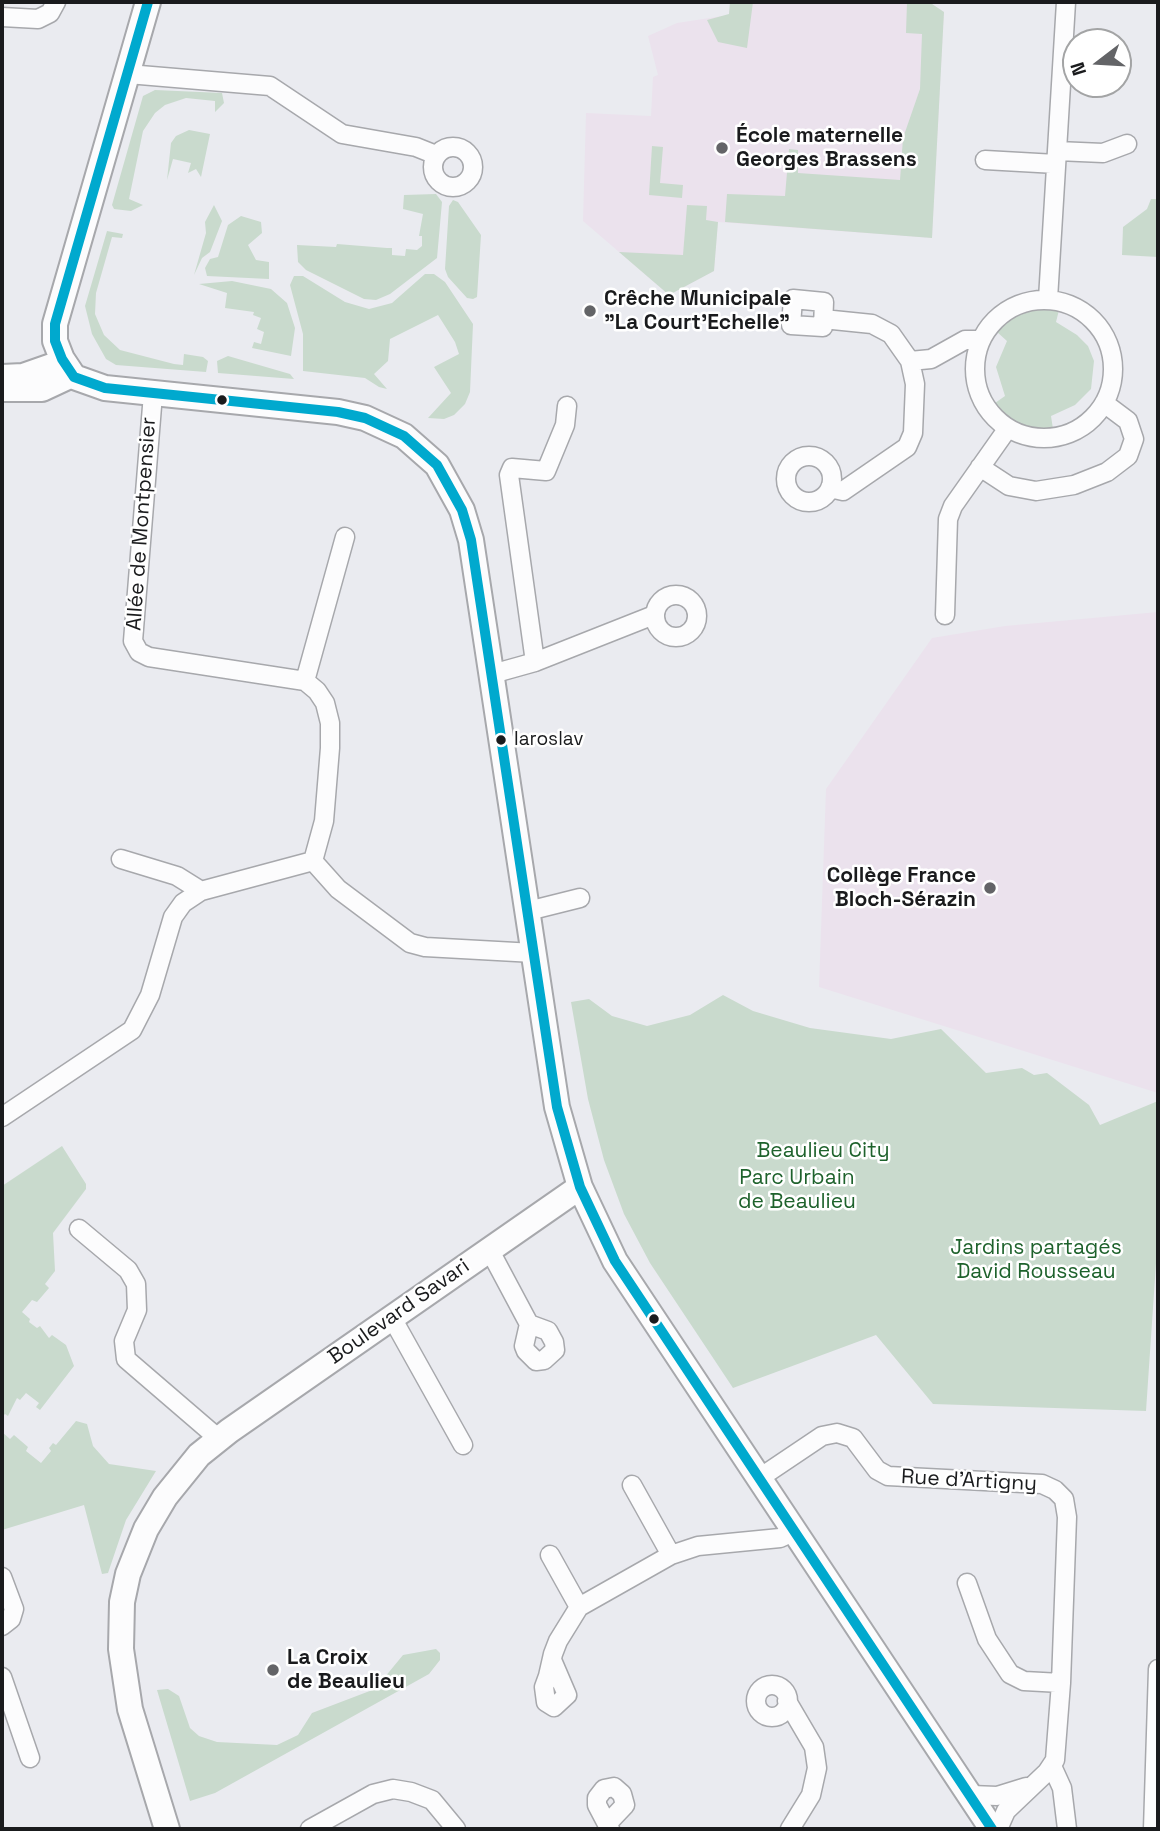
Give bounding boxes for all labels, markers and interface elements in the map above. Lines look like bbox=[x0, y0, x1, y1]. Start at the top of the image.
north arrow bbox=[1062, 28, 1132, 98]
text: N bbox=[1065, 59, 1092, 78]
place label: École maternelle Georges Brassens bbox=[736, 123, 917, 173]
marker: École maternelle Georges Brassens bbox=[714, 140, 730, 156]
place label: Crêche Municipale "La Court'Echelle" bbox=[604, 286, 791, 336]
marker: Crêche Municipale "La Court'Echelle" bbox=[582, 303, 598, 319]
unlabelled marker bbox=[215, 393, 229, 407]
street label: Allée de Montpensier bbox=[122, 416, 162, 632]
place label: Iaroslav bbox=[514, 729, 583, 751]
marker: Iaroslav bbox=[494, 733, 508, 747]
place label: Collège France Bloch-Sérazin bbox=[827, 863, 976, 913]
marker: Collège France Bloch-Sérazin bbox=[982, 880, 998, 896]
park label: Beaulieu City bbox=[756, 1138, 890, 1164]
park label: Parc Urbain de Beaulieu bbox=[738, 1165, 856, 1215]
park label: Jardins partagés David Rousseau bbox=[950, 1235, 1122, 1285]
street label: Boulevard Savari bbox=[323, 1254, 475, 1370]
unlabelled marker bbox=[647, 1312, 661, 1326]
street label: Rue d'Artigny bbox=[900, 1465, 1038, 1497]
place label: La Croix de Beaulieu bbox=[287, 1645, 405, 1695]
marker: La Croix de Beaulieu bbox=[265, 1662, 281, 1678]

